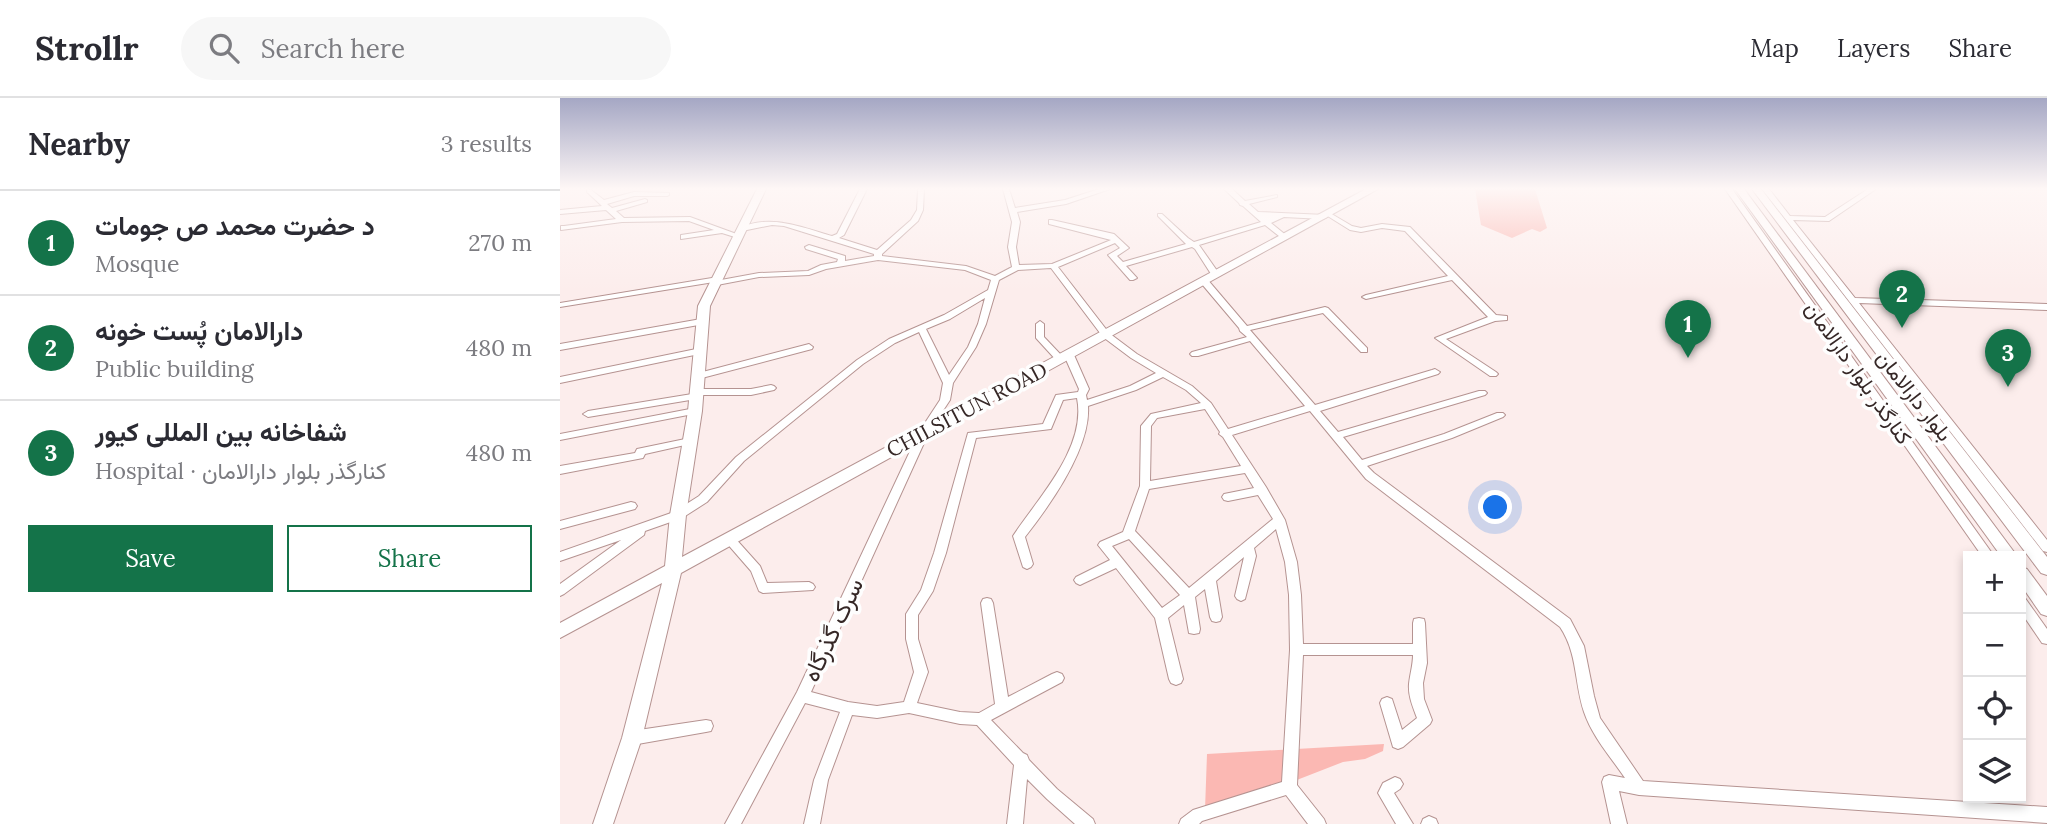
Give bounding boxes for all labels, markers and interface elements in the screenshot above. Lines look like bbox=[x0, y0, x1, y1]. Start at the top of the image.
search box bbox=[181, 17, 671, 80]
text: Strollr bbox=[35, 27, 139, 69]
icon: search bbox=[205, 29, 243, 67]
text: Search here bbox=[261, 32, 405, 65]
text: Map bbox=[1750, 33, 1799, 64]
text: Layers bbox=[1837, 33, 1910, 64]
text: Share bbox=[1948, 33, 2012, 64]
text: Nearby bbox=[28, 125, 130, 163]
text: 3 results bbox=[441, 129, 532, 158]
text: د حضرت محمد ص جومات bbox=[95, 209, 375, 242]
text: 1 bbox=[46, 228, 56, 257]
text: 270 m bbox=[468, 228, 532, 257]
text: Mosque bbox=[95, 249, 180, 278]
pin: 2 bbox=[1879, 270, 1925, 328]
street label: کنارگذر بلوار دارالامان bbox=[1799, 297, 1917, 449]
pin: 1 bbox=[1665, 300, 1711, 358]
text: دارالامان پُست خونه bbox=[95, 314, 303, 347]
pin: 3 bbox=[1985, 329, 2031, 387]
text: 2 bbox=[45, 333, 57, 362]
text: 480 m bbox=[466, 333, 532, 362]
street label: بلوار دارالامان bbox=[1871, 346, 1957, 446]
text: Public building bbox=[95, 354, 254, 383]
street label: CHILSITUN ROAD bbox=[882, 356, 1052, 463]
text: شفاخانه بین المللی کیور bbox=[95, 415, 347, 448]
text: 3 bbox=[45, 438, 57, 467]
text: 480 m bbox=[466, 438, 532, 467]
text: Hospital · کنارگذر بلوار دارالامان bbox=[95, 456, 387, 485]
your location bbox=[1478, 490, 1512, 524]
button: Save bbox=[28, 525, 273, 592]
button: Share bbox=[287, 525, 532, 592]
map controls bbox=[1963, 551, 2026, 803]
button: + bbox=[1963, 551, 2026, 614]
street label: سرک گذرگاه bbox=[795, 573, 870, 687]
button: − bbox=[1963, 614, 2026, 677]
button: locate bbox=[1963, 677, 2026, 740]
button: layers bbox=[1963, 740, 2026, 803]

